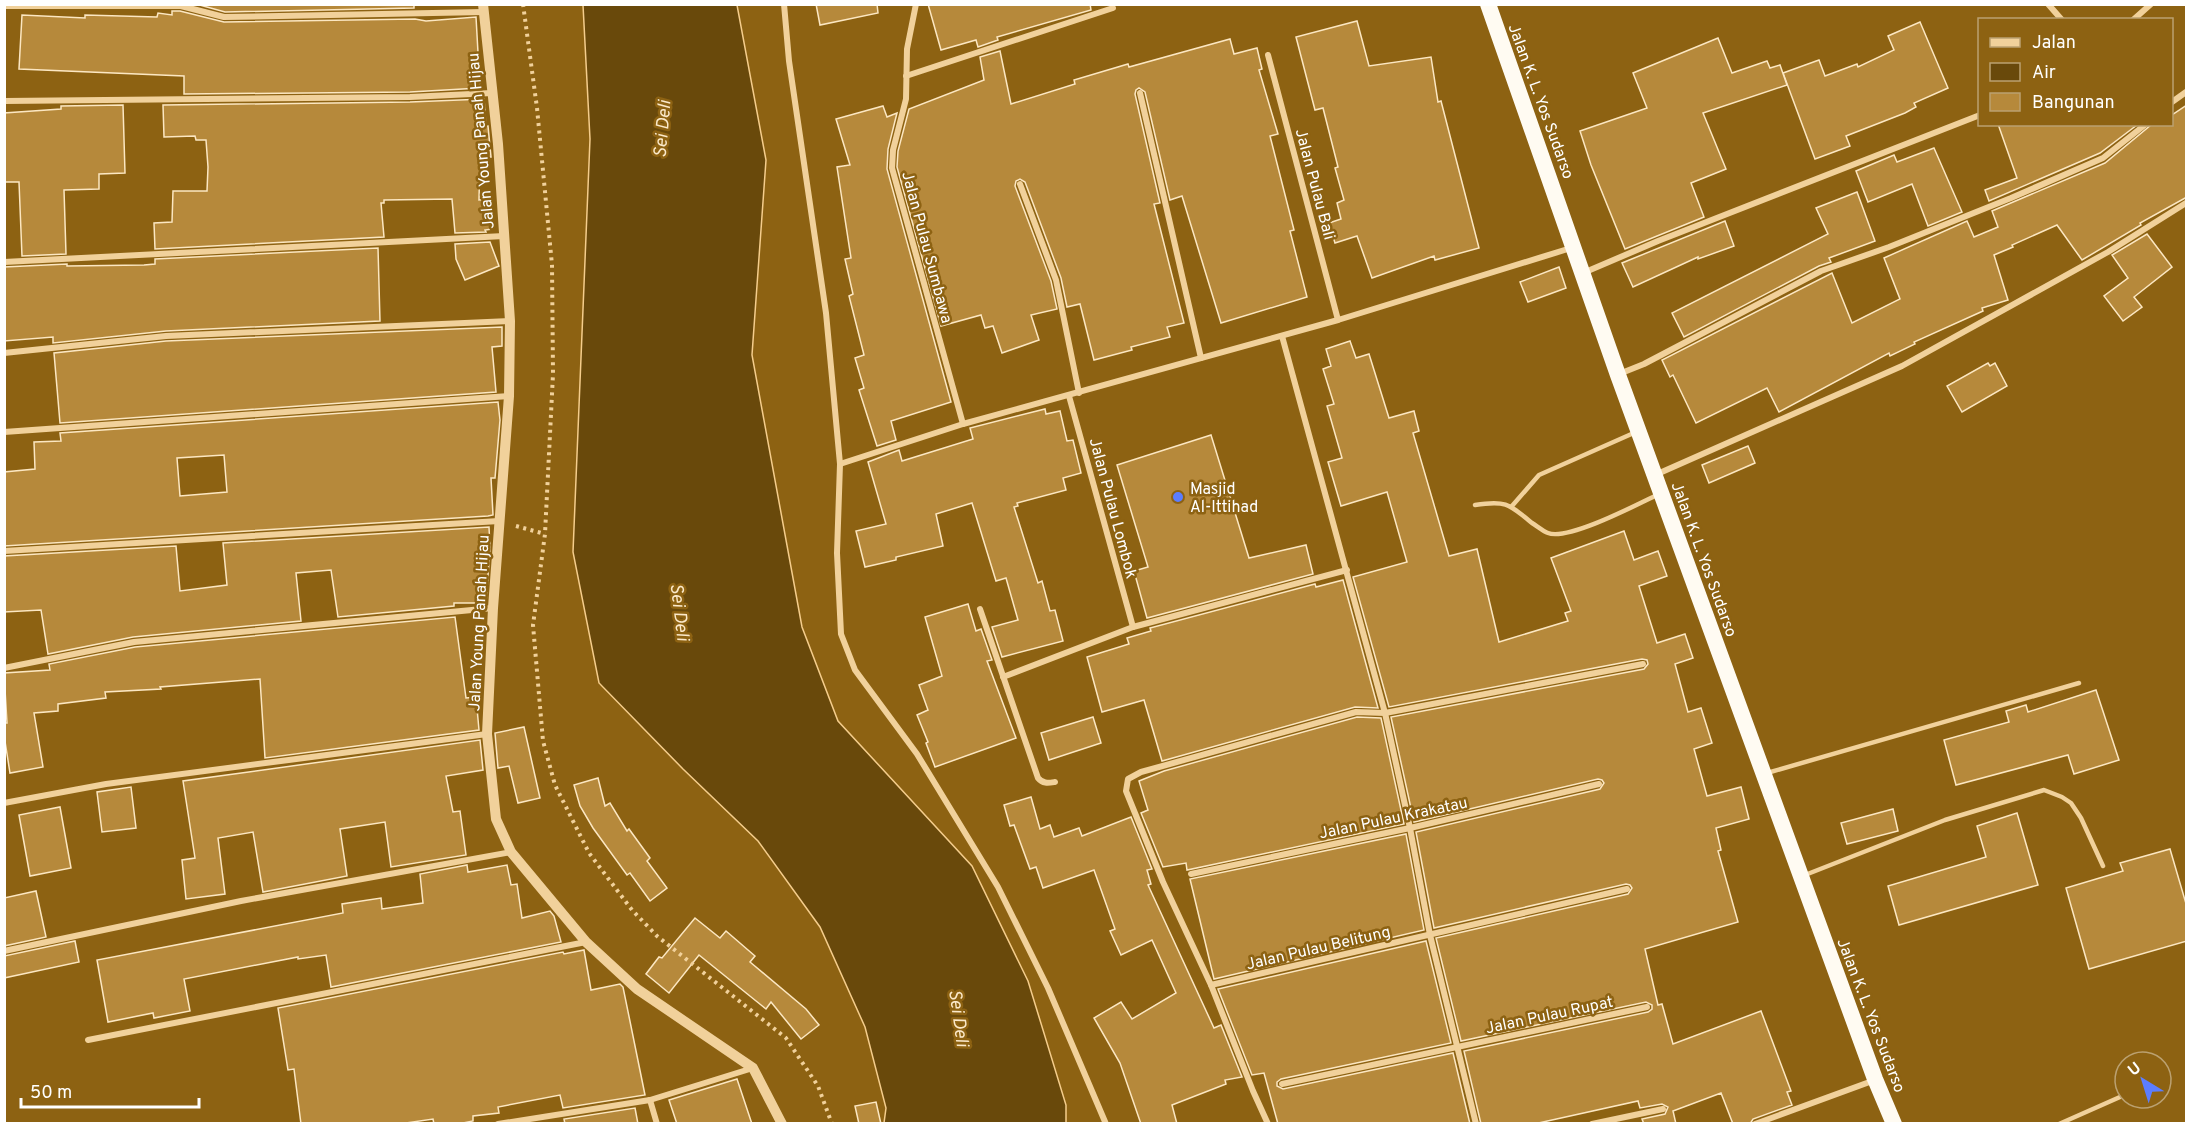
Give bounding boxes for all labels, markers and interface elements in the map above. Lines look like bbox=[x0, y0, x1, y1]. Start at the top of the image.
legend bbox=[1978, 18, 2173, 126]
street label: Jalan K. L. Yos Sudarso bbox=[1503, 21, 1578, 182]
text: Jalan bbox=[2032, 32, 2076, 55]
street label: Jalan Young Panah Hijau bbox=[464, 52, 500, 230]
text: Air bbox=[2032, 62, 2056, 85]
text: Bangunan bbox=[2032, 92, 2115, 115]
water label: Sei Deli bbox=[650, 98, 678, 159]
street label: Jalan Pulau Bali bbox=[1290, 127, 1339, 242]
street label: Jalan Pulau Sumbawa bbox=[896, 169, 956, 326]
street label: Jalan Pulau Lombok bbox=[1084, 436, 1140, 581]
street label: Jalan K. L. Yos Sudarso bbox=[1666, 479, 1741, 640]
place label: Masjid Al-Ittihad bbox=[1190, 480, 1258, 518]
marker: Masjid Al-Ittihad bbox=[1171, 490, 1185, 504]
street label: Jalan Young Panah Hijau bbox=[465, 534, 495, 712]
water label: Sei Deli bbox=[664, 582, 694, 644]
street label: Jalan Pulau Krakatau bbox=[1317, 793, 1470, 844]
street label: Jalan Pulau Belitung bbox=[1244, 923, 1393, 975]
street label: Jalan K. L. Yos Sudarso bbox=[1831, 936, 1909, 1096]
water label: Sei Deli bbox=[942, 988, 973, 1050]
street label: Jalan Pulau Rupat bbox=[1484, 993, 1615, 1039]
north arrow bbox=[2113, 1050, 2173, 1110]
text: U bbox=[2124, 1058, 2146, 1081]
scale bar bbox=[21, 1071, 200, 1109]
text: 50 m bbox=[30, 1082, 72, 1105]

